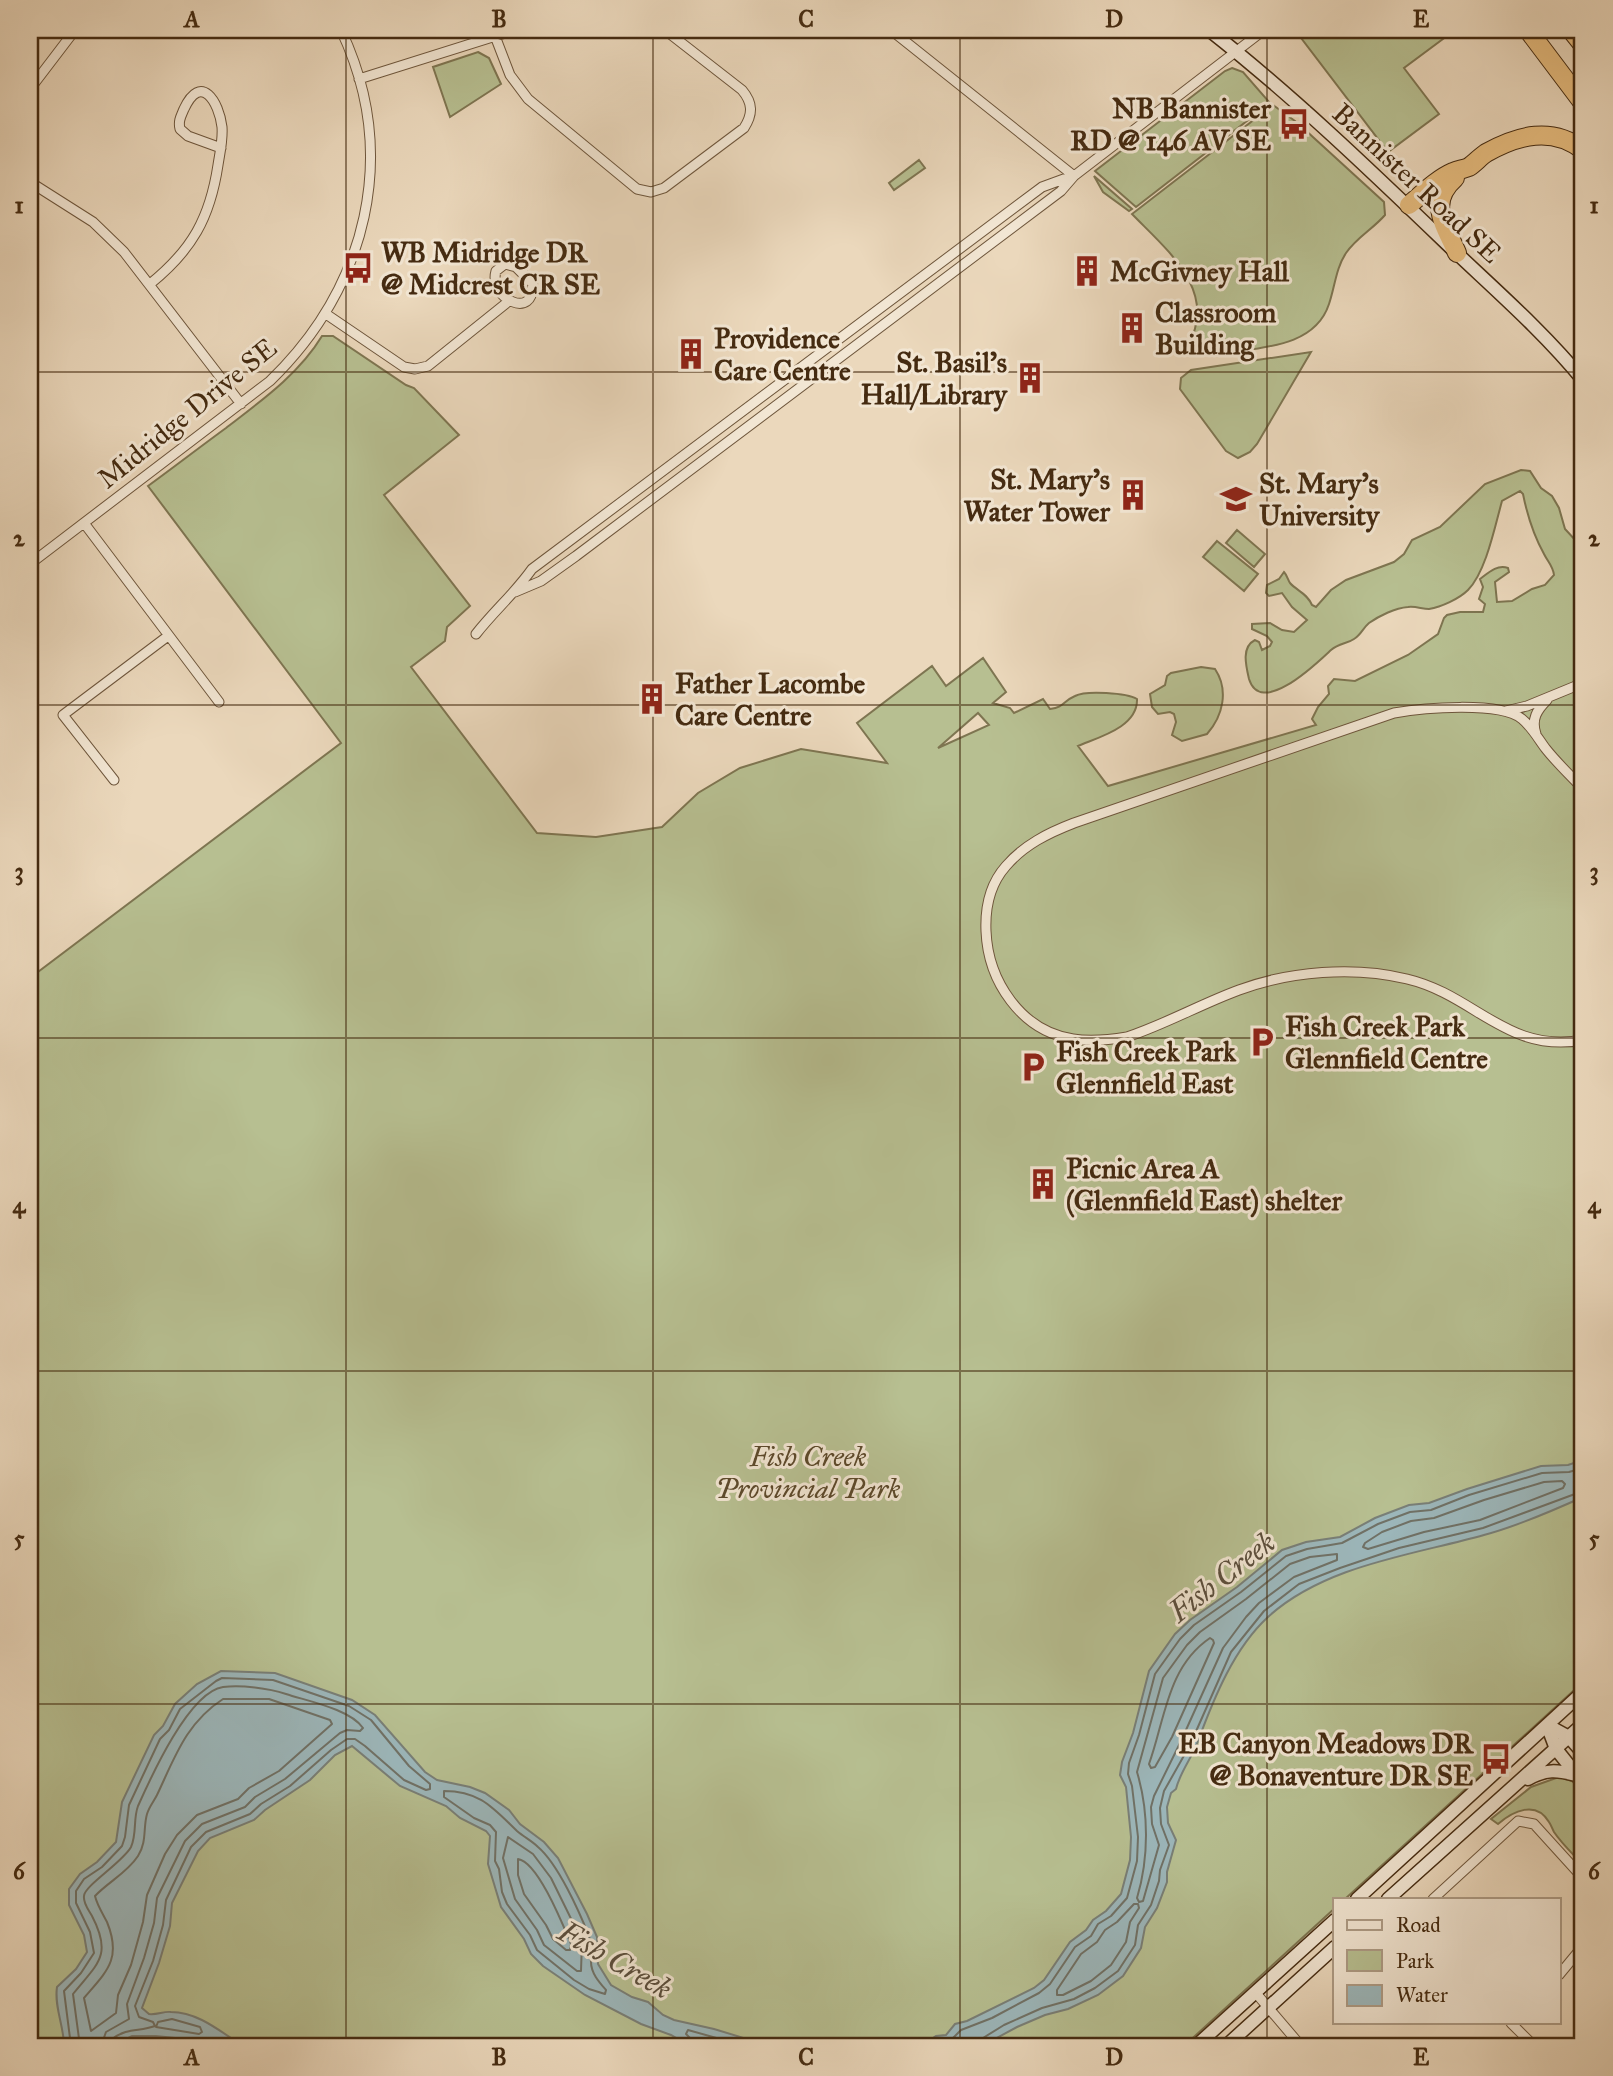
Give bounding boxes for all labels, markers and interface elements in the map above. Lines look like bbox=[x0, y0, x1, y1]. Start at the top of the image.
text: A bbox=[182, 5, 200, 33]
text: B bbox=[491, 5, 507, 33]
text: C bbox=[798, 5, 814, 33]
text: D bbox=[1105, 5, 1123, 33]
text: E bbox=[1413, 5, 1430, 33]
place label: NB Bannister RD @ 146 AV SE bbox=[1070, 91, 1271, 158]
street label: Bannister Road SE bbox=[1325, 96, 1509, 270]
bus stop icon: NB Bannister RD @ 146 AV SE bbox=[1277, 107, 1311, 141]
text: 1 bbox=[14, 191, 24, 219]
text: 1 bbox=[1589, 191, 1599, 219]
place label: WB Midridge DR @ Midcrest CR SE bbox=[381, 235, 600, 302]
bus stop icon: WB Midridge DR @ Midcrest CR SE bbox=[341, 251, 375, 285]
building icon: McGivney Hall bbox=[1070, 254, 1104, 288]
place label: McGivney Hall bbox=[1110, 254, 1289, 289]
place label: Classroom Building bbox=[1155, 295, 1277, 362]
building icon: Classroom Building bbox=[1115, 311, 1149, 345]
place label: Providence Care Centre bbox=[714, 321, 851, 388]
street label: Midridge Drive SE bbox=[90, 330, 284, 496]
building icon: Providence Care Centre bbox=[674, 337, 708, 371]
place label: St. Basil's Hall/Library bbox=[861, 345, 1008, 412]
building icon: St. Basil's Hall/Library bbox=[1013, 361, 1047, 395]
place label: St. Mary's Water Tower bbox=[964, 462, 1110, 529]
place label: St. Mary's University bbox=[1259, 466, 1380, 533]
building icon: St. Mary's Water Tower bbox=[1116, 478, 1150, 512]
school or university icon: St. Mary's University bbox=[1219, 482, 1253, 516]
text: 2 bbox=[13, 524, 25, 552]
text: 2 bbox=[1588, 524, 1600, 552]
place label: Father Lacombe Care Centre bbox=[675, 666, 866, 733]
building icon: Father Lacombe Care Centre bbox=[635, 682, 669, 716]
text: 3 bbox=[14, 857, 24, 886]
text: 3 bbox=[1589, 857, 1599, 886]
place label: Fish Creek Park Glennfield Centre bbox=[1285, 1009, 1488, 1076]
parking icon: Fish Creek Park Glennfield Centre bbox=[1245, 1025, 1279, 1059]
place label: Fish Creek Park Glennfield East bbox=[1056, 1034, 1237, 1101]
parking icon: Fish Creek Park Glennfield East bbox=[1016, 1050, 1050, 1084]
place label: Picnic Area A (Glennfield East) shelter bbox=[1066, 1151, 1342, 1218]
building icon: Picnic Area A (Glennfield East) shelter bbox=[1026, 1167, 1060, 1201]
text: 4 bbox=[13, 1191, 27, 1219]
text: 4 bbox=[1588, 1191, 1602, 1219]
park label: Fish Creek Provincial Park bbox=[716, 1439, 901, 1506]
text: 5 bbox=[14, 1524, 25, 1552]
water label: Fish Creek bbox=[1161, 1524, 1282, 1630]
text: 5 bbox=[1589, 1524, 1600, 1552]
place label: EB Canyon Meadows DR @ Bonaventure DR SE bbox=[1178, 1726, 1474, 1793]
bus stop icon: EB Canyon Meadows DR @ Bonaventure DR SE bbox=[1479, 1742, 1513, 1776]
text: 6 bbox=[13, 1857, 26, 1885]
text: 6 bbox=[1588, 1857, 1601, 1885]
legend bbox=[1333, 1898, 1560, 2024]
text: Road bbox=[1396, 1912, 1441, 1938]
water label: Fish Creek bbox=[551, 1913, 678, 2007]
text: Park bbox=[1396, 1948, 1434, 1974]
text: Water bbox=[1396, 1982, 1448, 2008]
text: A bbox=[182, 2043, 200, 2071]
text: B bbox=[491, 2043, 507, 2071]
text: C bbox=[798, 2043, 814, 2071]
text: D bbox=[1105, 2043, 1123, 2071]
text: E bbox=[1413, 2043, 1430, 2071]

